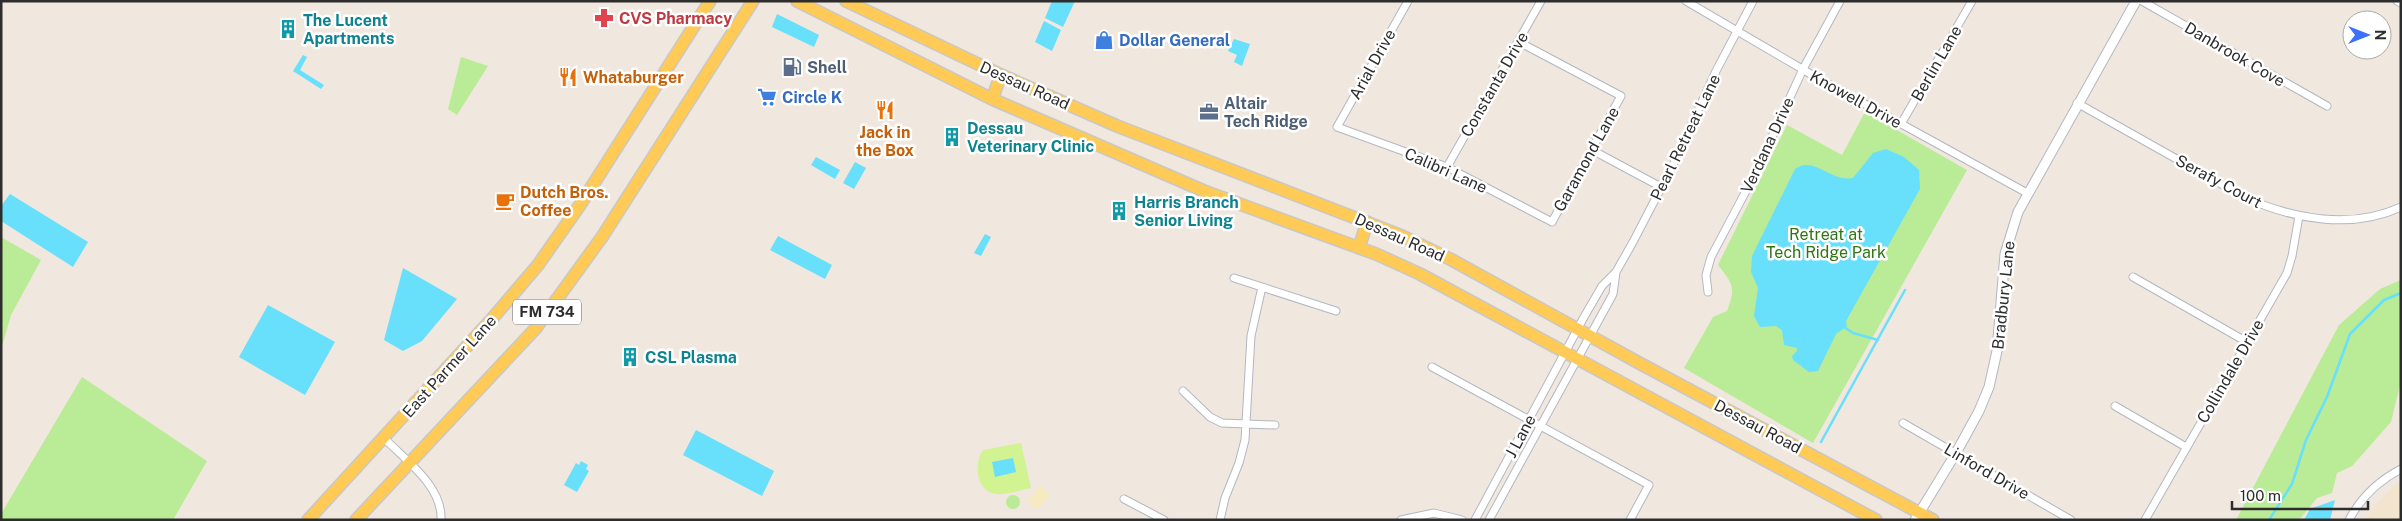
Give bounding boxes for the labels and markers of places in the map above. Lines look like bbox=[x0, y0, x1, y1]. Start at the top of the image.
pharmacy icon: CVS Pharmacy bbox=[593, 7, 615, 29]
place label: CVS Pharmacy bbox=[619, 9, 732, 28]
place label: The Lucent Apartments bbox=[303, 11, 394, 48]
building icon: The Lucent Apartments bbox=[277, 18, 299, 40]
shop icon: Dollar General bbox=[1093, 29, 1115, 51]
place label: Dollar General bbox=[1119, 31, 1230, 50]
fuel station icon: Shell bbox=[781, 56, 803, 78]
place label: Shell bbox=[807, 58, 847, 77]
restaurant icon: Whataburger bbox=[557, 66, 579, 88]
place label: Whataburger bbox=[583, 68, 684, 87]
supermarket icon: Circle K bbox=[756, 86, 778, 108]
place label: Circle K bbox=[782, 88, 843, 107]
place label: Altair Tech Ridge bbox=[1224, 94, 1308, 131]
restaurant icon: Jack in the Box bbox=[874, 99, 896, 121]
office icon: Altair Tech Ridge bbox=[1198, 101, 1220, 123]
place label: Dessau Veterinary Clinic bbox=[967, 119, 1094, 156]
place label: Jack in the Box bbox=[856, 123, 915, 160]
building icon: Dessau Veterinary Clinic bbox=[941, 126, 963, 148]
place label: Dutch Bros. Coffee bbox=[520, 183, 609, 220]
cafe icon: Dutch Bros. Coffee bbox=[494, 190, 516, 212]
place label: Harris Branch Senior Living bbox=[1134, 193, 1239, 230]
building icon: Harris Branch Senior Living bbox=[1108, 200, 1130, 222]
building icon: CSL Plasma bbox=[619, 346, 641, 368]
place label: CSL Plasma bbox=[645, 348, 737, 367]

